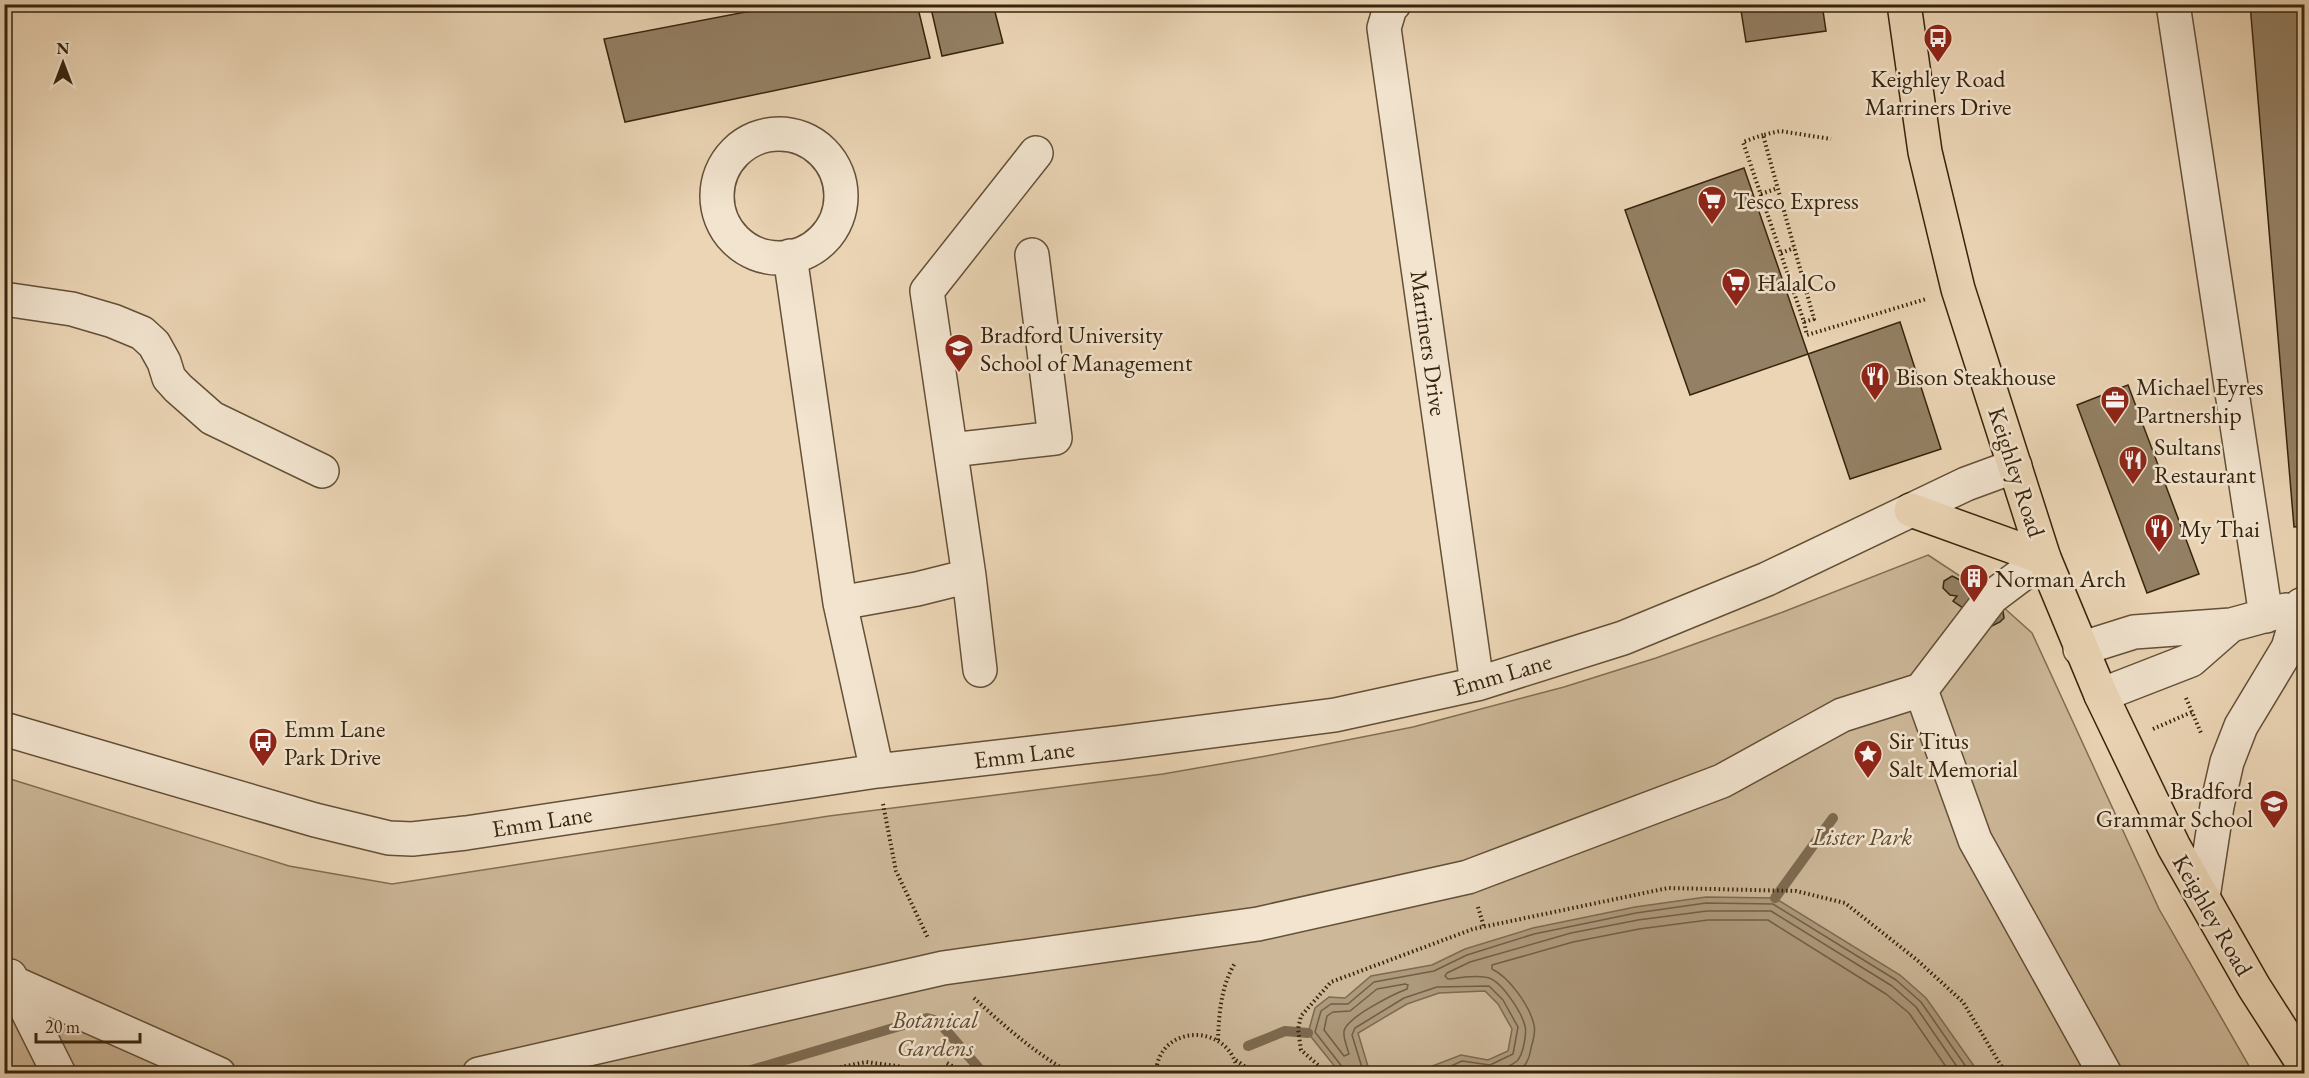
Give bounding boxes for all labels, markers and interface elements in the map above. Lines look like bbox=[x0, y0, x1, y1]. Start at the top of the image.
bus stop icon: Keighley Road Marriners Drive bbox=[1922, 22, 1954, 64]
north arrow bbox=[33, 33, 93, 93]
text: N bbox=[57, 38, 70, 59]
place label: Keighley Road Marriners Drive bbox=[1865, 63, 2011, 122]
supermarket icon: Tesco Express bbox=[1696, 184, 1728, 226]
place label: Tesco Express bbox=[1733, 185, 1859, 216]
supermarket icon: HalalCo bbox=[1720, 266, 1752, 308]
place label: HalalCo bbox=[1757, 267, 1836, 298]
street label: Marriners Drive bbox=[1403, 268, 1455, 418]
place label: Bradford University School of Management bbox=[980, 319, 1193, 378]
school or university icon: Bradford University School of Management bbox=[943, 332, 975, 374]
restaurant icon: Bison Steakhouse bbox=[1859, 360, 1891, 402]
place label: Bison Steakhouse bbox=[1896, 361, 2056, 392]
place label: Michael Eyres Partnership bbox=[2136, 371, 2264, 430]
office icon: Michael Eyres Partnership bbox=[2099, 384, 2131, 426]
street label: Keighley Road bbox=[1981, 403, 2053, 542]
place label: Sultans Restaurant bbox=[2154, 431, 2256, 490]
restaurant icon: Sultans Restaurant bbox=[2117, 444, 2149, 486]
restaurant icon: My Thai bbox=[2143, 512, 2175, 554]
place label: My Thai bbox=[2180, 513, 2260, 544]
building icon: Norman Arch bbox=[1958, 562, 1990, 604]
place label: Norman Arch bbox=[1995, 563, 2126, 594]
street label: Emm Lane bbox=[1449, 645, 1555, 703]
place label: Emm Lane Park Drive bbox=[284, 713, 385, 772]
place label: Sir Titus Salt Memorial bbox=[1889, 725, 2018, 784]
bus stop icon: Emm Lane Park Drive bbox=[247, 726, 279, 768]
street label: Emm Lane bbox=[972, 732, 1076, 776]
place icon: Sir Titus Salt Memorial bbox=[1852, 738, 1884, 780]
place label: Bradford Grammar School bbox=[2096, 775, 2254, 834]
school or university icon: Bradford Grammar School bbox=[2258, 788, 2290, 830]
street label: Emm Lane bbox=[490, 798, 594, 844]
park label: Lister Park bbox=[1811, 821, 1912, 852]
street label: Keighley Road bbox=[2166, 849, 2261, 982]
park label: Botanical Gardens bbox=[891, 1004, 979, 1063]
scale bar bbox=[36, 1006, 140, 1044]
text: 20 m bbox=[45, 1015, 80, 1038]

